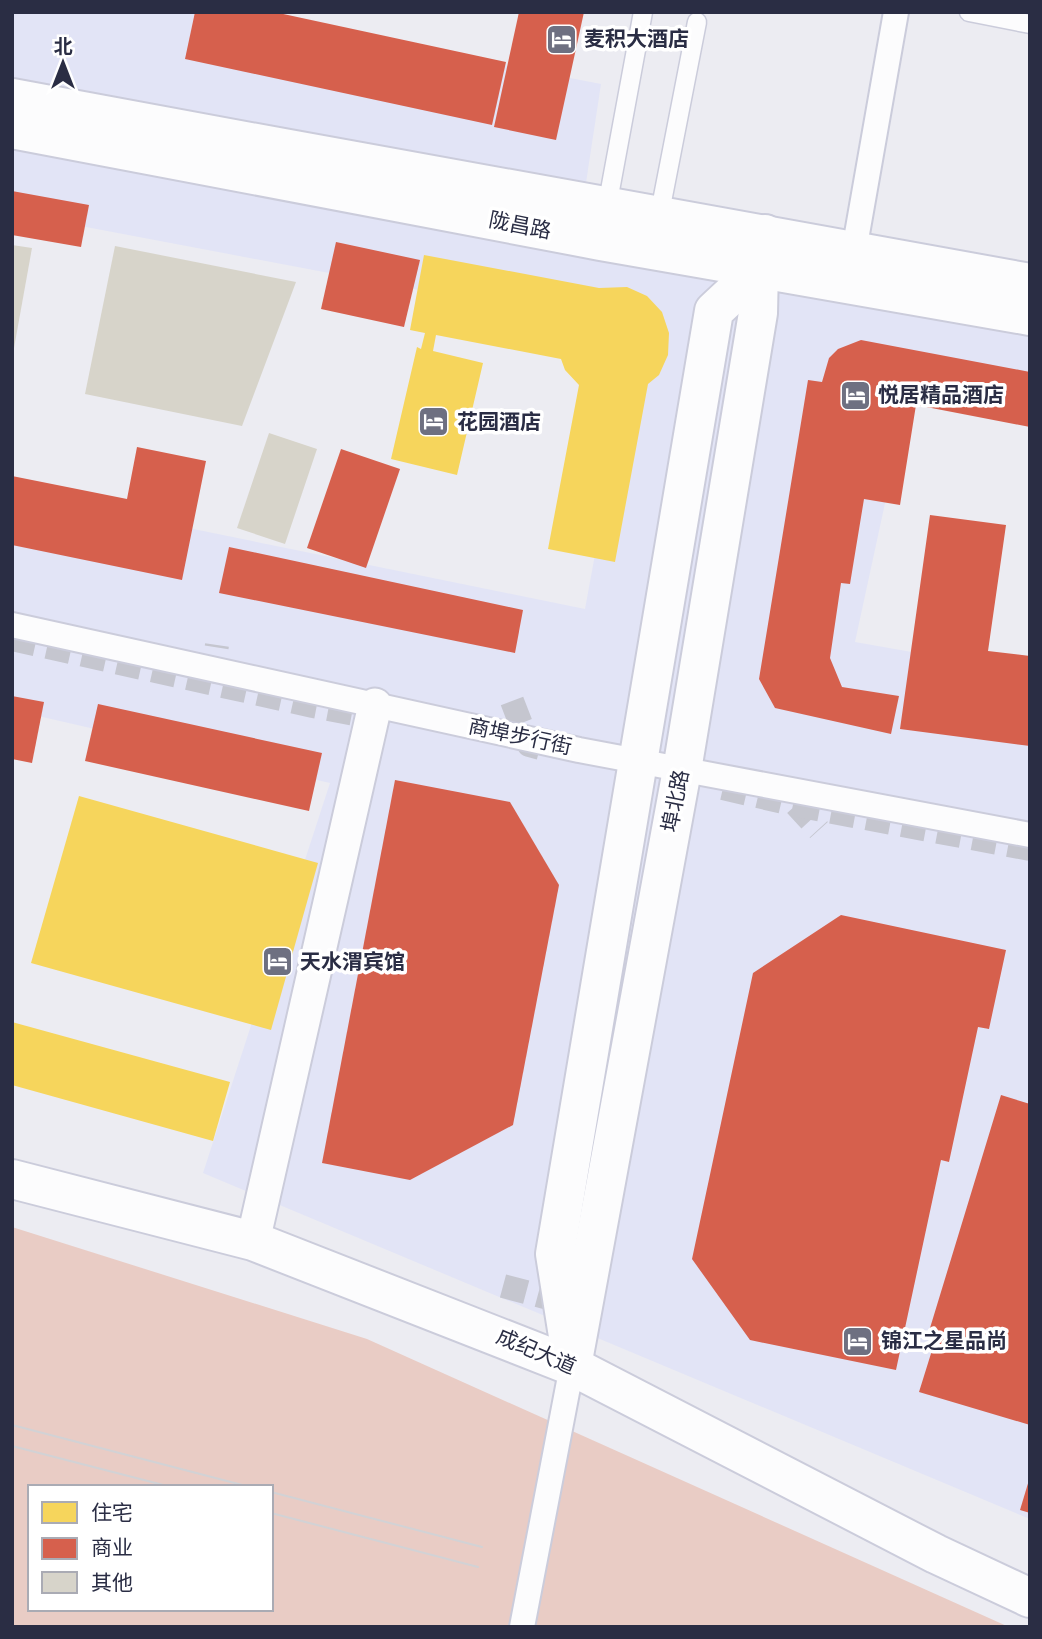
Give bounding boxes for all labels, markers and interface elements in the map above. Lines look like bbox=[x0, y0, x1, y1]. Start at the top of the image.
hotel icon: 麦积大酒店 bbox=[544, 22, 578, 56]
place label: 麦积大酒店 bbox=[584, 27, 689, 52]
north arrow bbox=[28, 28, 98, 98]
text: 北 bbox=[53, 36, 73, 59]
street label: 陇昌路 bbox=[487, 208, 553, 244]
hotel icon: 悦居精品酒店 bbox=[838, 378, 872, 412]
place label: 悦居精品酒店 bbox=[878, 383, 1004, 408]
hotel icon: 花园酒店 bbox=[417, 405, 451, 439]
place label: 花园酒店 bbox=[457, 410, 541, 435]
street label: 商埠步行街 bbox=[466, 714, 574, 760]
street label: 埠北路 bbox=[658, 768, 694, 834]
hotel icon: 天水渭宾馆 bbox=[260, 945, 294, 979]
place label: 天水渭宾馆 bbox=[300, 950, 405, 975]
street label: 成纪大道 bbox=[492, 1324, 580, 1380]
hotel icon: 锦江之星品尚 bbox=[841, 1324, 875, 1358]
place label: 锦江之星品尚 bbox=[881, 1329, 1007, 1354]
legend bbox=[28, 1485, 273, 1611]
text: 住宅 bbox=[91, 1501, 133, 1526]
text: 商业 bbox=[91, 1536, 133, 1561]
text: 其他 bbox=[91, 1571, 133, 1596]

